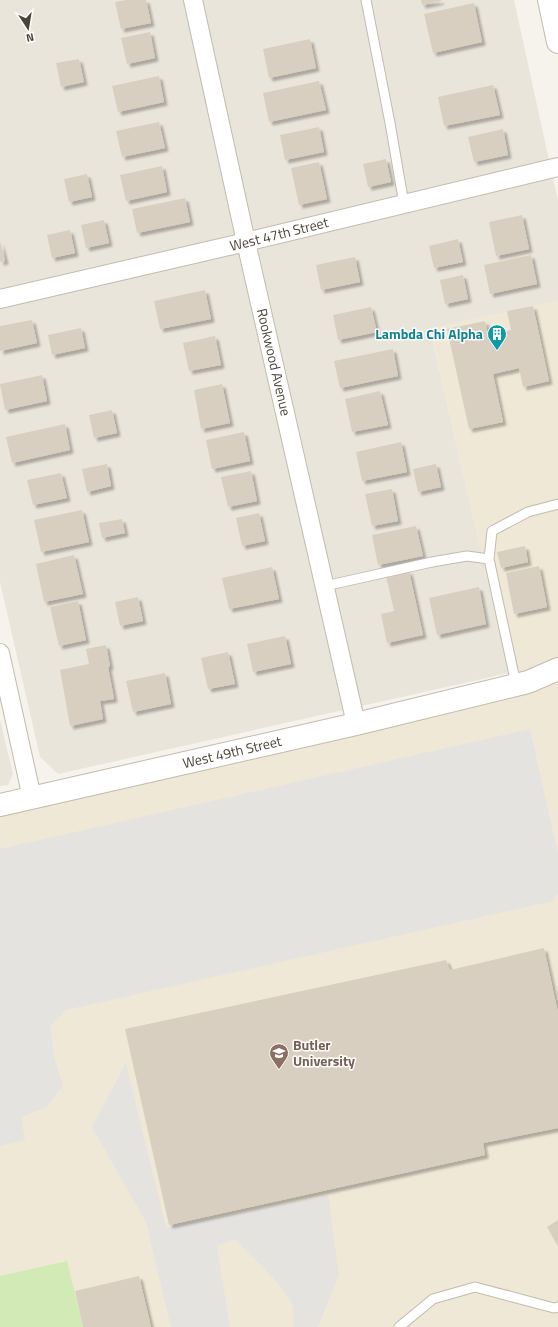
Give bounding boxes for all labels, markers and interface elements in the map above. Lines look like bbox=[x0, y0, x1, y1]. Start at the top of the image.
north arrow bbox=[8, 8, 48, 48]
text: N bbox=[25, 29, 35, 46]
street label: West 47th Street bbox=[227, 211, 330, 256]
street label: Rookwood Avenue bbox=[252, 306, 297, 418]
place label: Lambda Chi Alpha bbox=[375, 323, 483, 344]
building icon: Lambda Chi Alpha bbox=[486, 323, 508, 351]
street label: West 49th Street bbox=[180, 730, 284, 773]
place label: Butler University bbox=[293, 1034, 355, 1071]
school or university icon: Butler University bbox=[268, 1042, 290, 1070]

